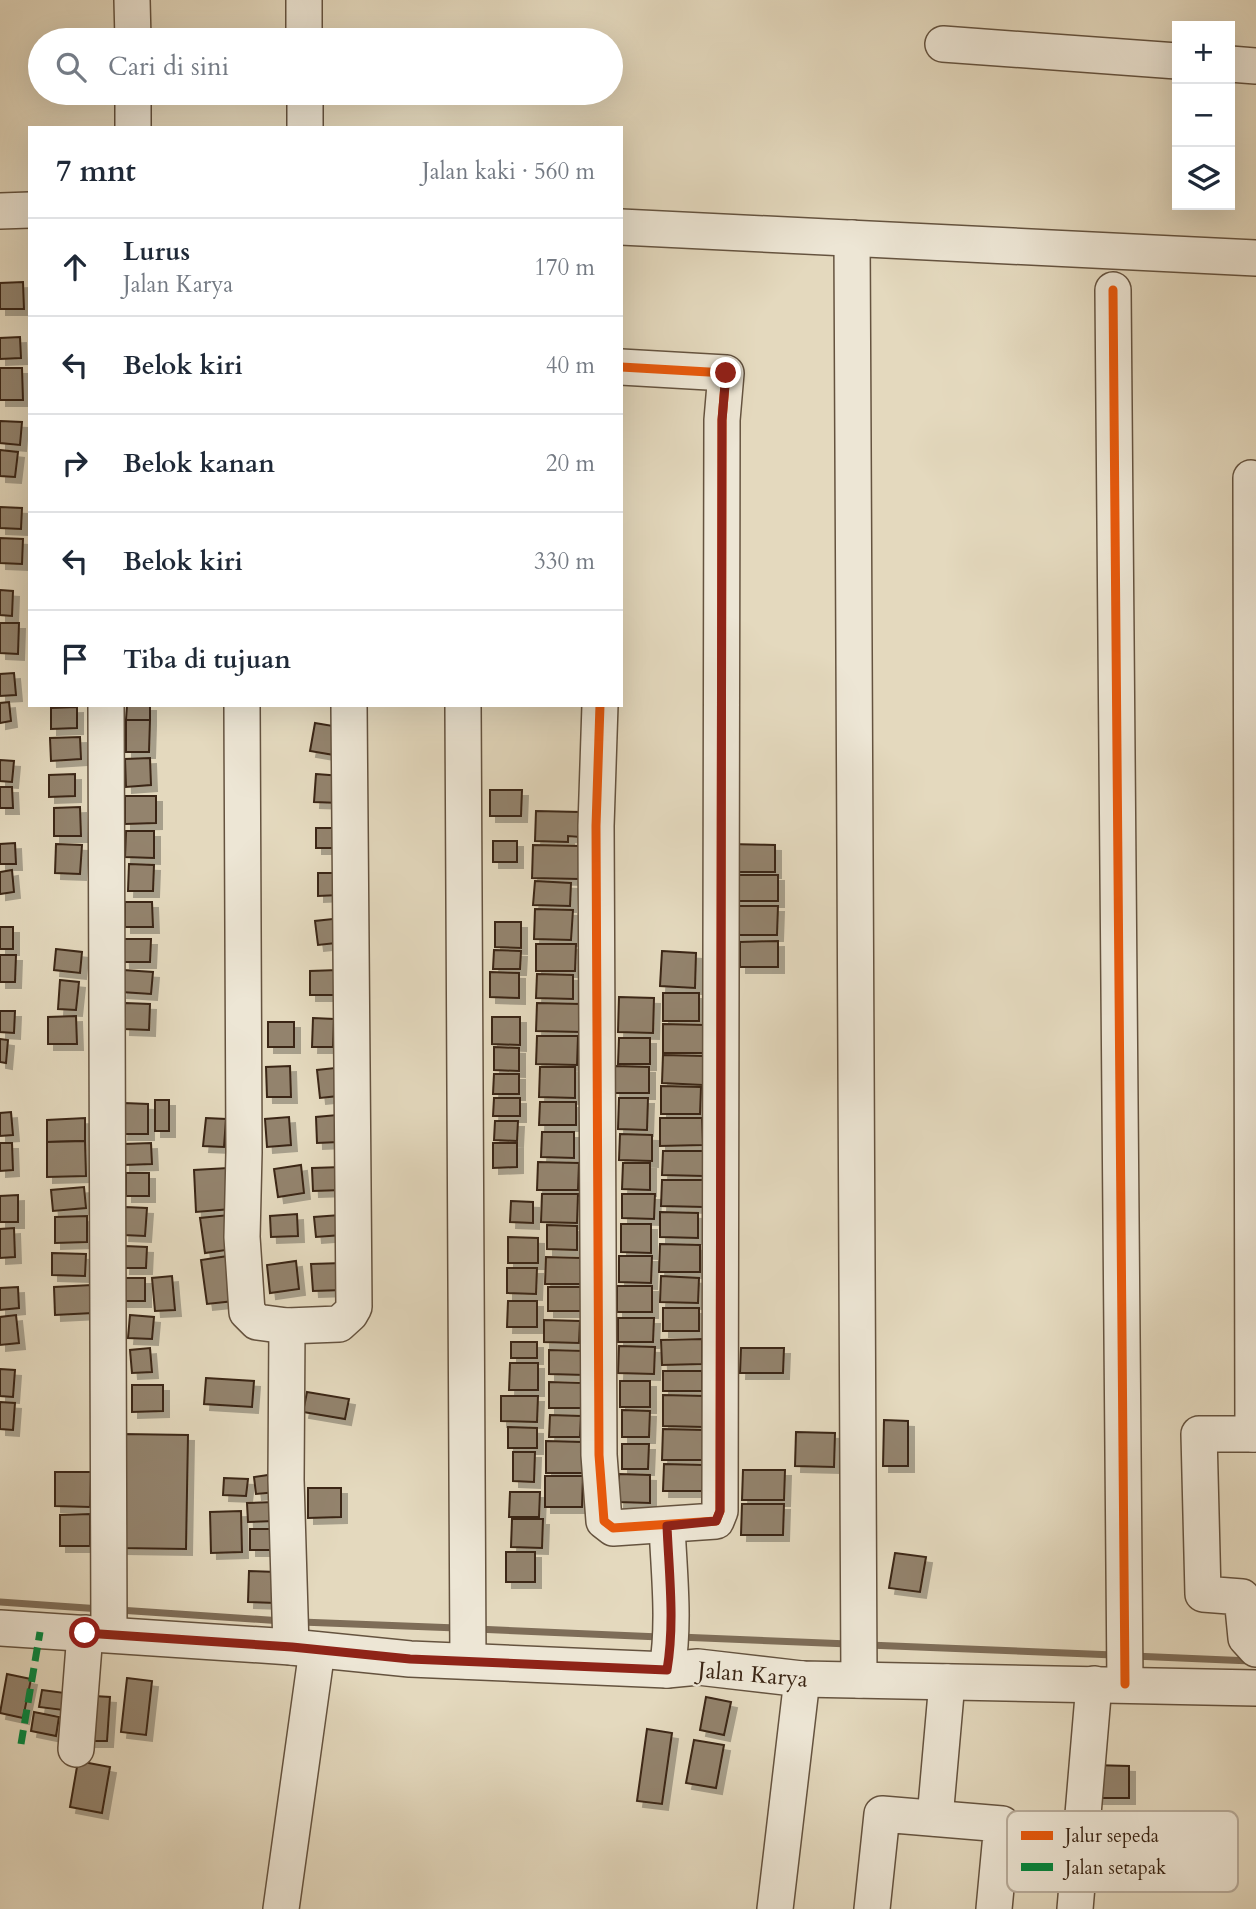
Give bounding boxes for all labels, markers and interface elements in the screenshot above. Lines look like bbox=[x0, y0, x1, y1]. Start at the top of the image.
map controls bbox=[1172, 21, 1235, 210]
button: + bbox=[1172, 21, 1235, 84]
search box bbox=[28, 28, 623, 105]
icon: search bbox=[52, 48, 90, 86]
text: Cari di sini bbox=[108, 49, 229, 84]
button: − bbox=[1172, 84, 1235, 147]
button: layers bbox=[1172, 147, 1235, 210]
text: 7 mnt bbox=[56, 151, 136, 192]
text: Jalan kaki · 560 m bbox=[422, 156, 595, 187]
text: Lurus bbox=[123, 234, 190, 269]
icon: ahead bbox=[56, 248, 94, 286]
text: 170 m bbox=[534, 252, 595, 283]
text: Jalan Karya bbox=[123, 269, 233, 300]
icon: left bbox=[56, 346, 94, 384]
text: Belok kiri bbox=[123, 348, 243, 383]
text: 40 m bbox=[546, 350, 595, 381]
route end bbox=[710, 357, 741, 388]
icon: right bbox=[56, 444, 94, 482]
text: Belok kanan bbox=[123, 446, 275, 481]
text: 20 m bbox=[546, 448, 595, 479]
icon: left bbox=[56, 542, 94, 580]
text: Belok kiri bbox=[123, 544, 243, 579]
text: 330 m bbox=[534, 546, 595, 577]
icon: arrive bbox=[56, 640, 94, 678]
text: Tiba di tujuan bbox=[123, 642, 291, 677]
route start bbox=[69, 1617, 100, 1648]
street label: Jalan Karya bbox=[694, 1654, 809, 1695]
legend bbox=[1007, 1811, 1238, 1892]
text: Jalur sepeda bbox=[1062, 1823, 1159, 1849]
text: Jalan setapak bbox=[1062, 1855, 1167, 1881]

